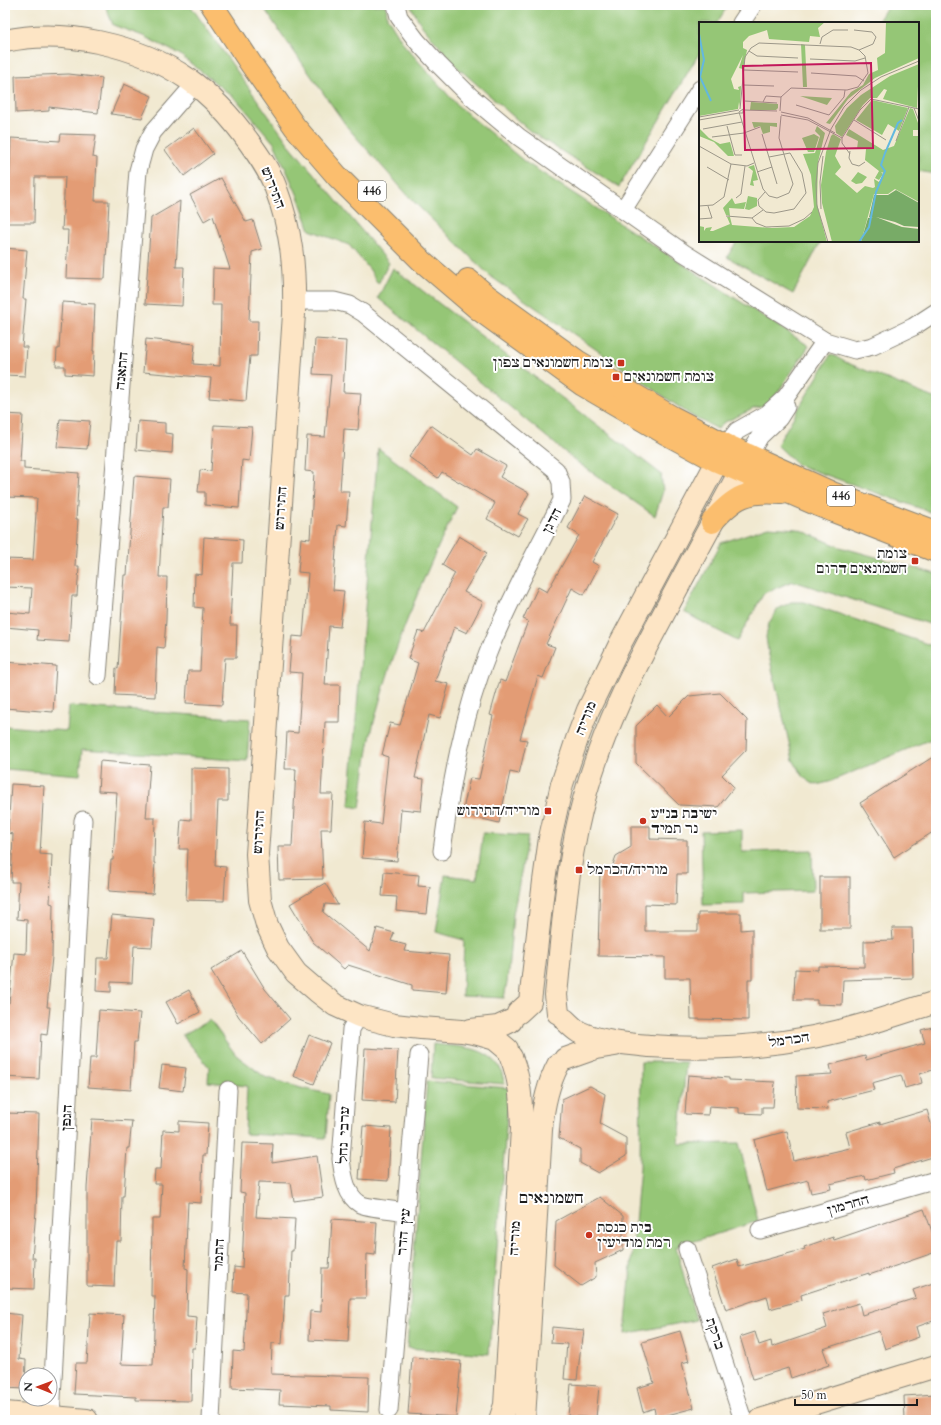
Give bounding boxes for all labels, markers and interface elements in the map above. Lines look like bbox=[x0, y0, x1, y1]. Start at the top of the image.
inset map bbox=[699, 22, 919, 242]
street label: התירוש bbox=[257, 165, 289, 211]
road number: 446 bbox=[358, 181, 386, 201]
street label: התאנה bbox=[111, 351, 133, 391]
place label: צומת חשמונאים צפון bbox=[493, 354, 613, 372]
marker: צומת חשמונאים צפון bbox=[616, 358, 626, 368]
place label: צומת חשמונאים bbox=[624, 368, 714, 386]
marker: צומת חשמונאים bbox=[611, 372, 621, 382]
street label: התירוש bbox=[271, 486, 291, 530]
road number: 446 bbox=[827, 486, 855, 506]
street label: הדגן bbox=[538, 505, 566, 537]
place label: צומת חשמונאים דרום bbox=[817, 545, 907, 578]
marker: צומת חשמונאים דרום bbox=[910, 556, 920, 566]
street label: מוריה bbox=[571, 698, 601, 738]
place label: מוריה/התירוש bbox=[457, 802, 540, 820]
place label: ישיבת בנ"ע נר תמיד bbox=[651, 805, 717, 838]
marker: מוריה/התירוש bbox=[543, 806, 553, 816]
street label: התירוש bbox=[249, 810, 269, 854]
marker: ישיבת בנ"ע נר תמיד bbox=[638, 816, 648, 826]
place label: מוריה/הכרמל bbox=[587, 861, 668, 879]
marker: מוריה/הכרמל bbox=[574, 865, 584, 875]
street label: הכרמל bbox=[767, 1028, 811, 1052]
street label: הגפן bbox=[57, 1104, 77, 1132]
street label: ערבי נחל bbox=[334, 1106, 354, 1164]
district label: חשמונאים bbox=[518, 1188, 584, 1208]
street label: החרמון bbox=[825, 1190, 871, 1220]
street label: עץ הדר bbox=[393, 1207, 415, 1257]
place label: בית כנסת רמת מודיעין bbox=[597, 1219, 671, 1252]
street label: מוריה bbox=[505, 1220, 525, 1256]
marker: בית כנסת רמת מודיעין bbox=[584, 1230, 594, 1240]
street label: התמר bbox=[209, 1238, 229, 1272]
street label: ברקת bbox=[701, 1316, 729, 1352]
north arrow bbox=[18, 1367, 58, 1407]
text: N bbox=[21, 1381, 36, 1392]
scale bar bbox=[795, 1381, 917, 1407]
text: 50 m bbox=[801, 1387, 828, 1403]

